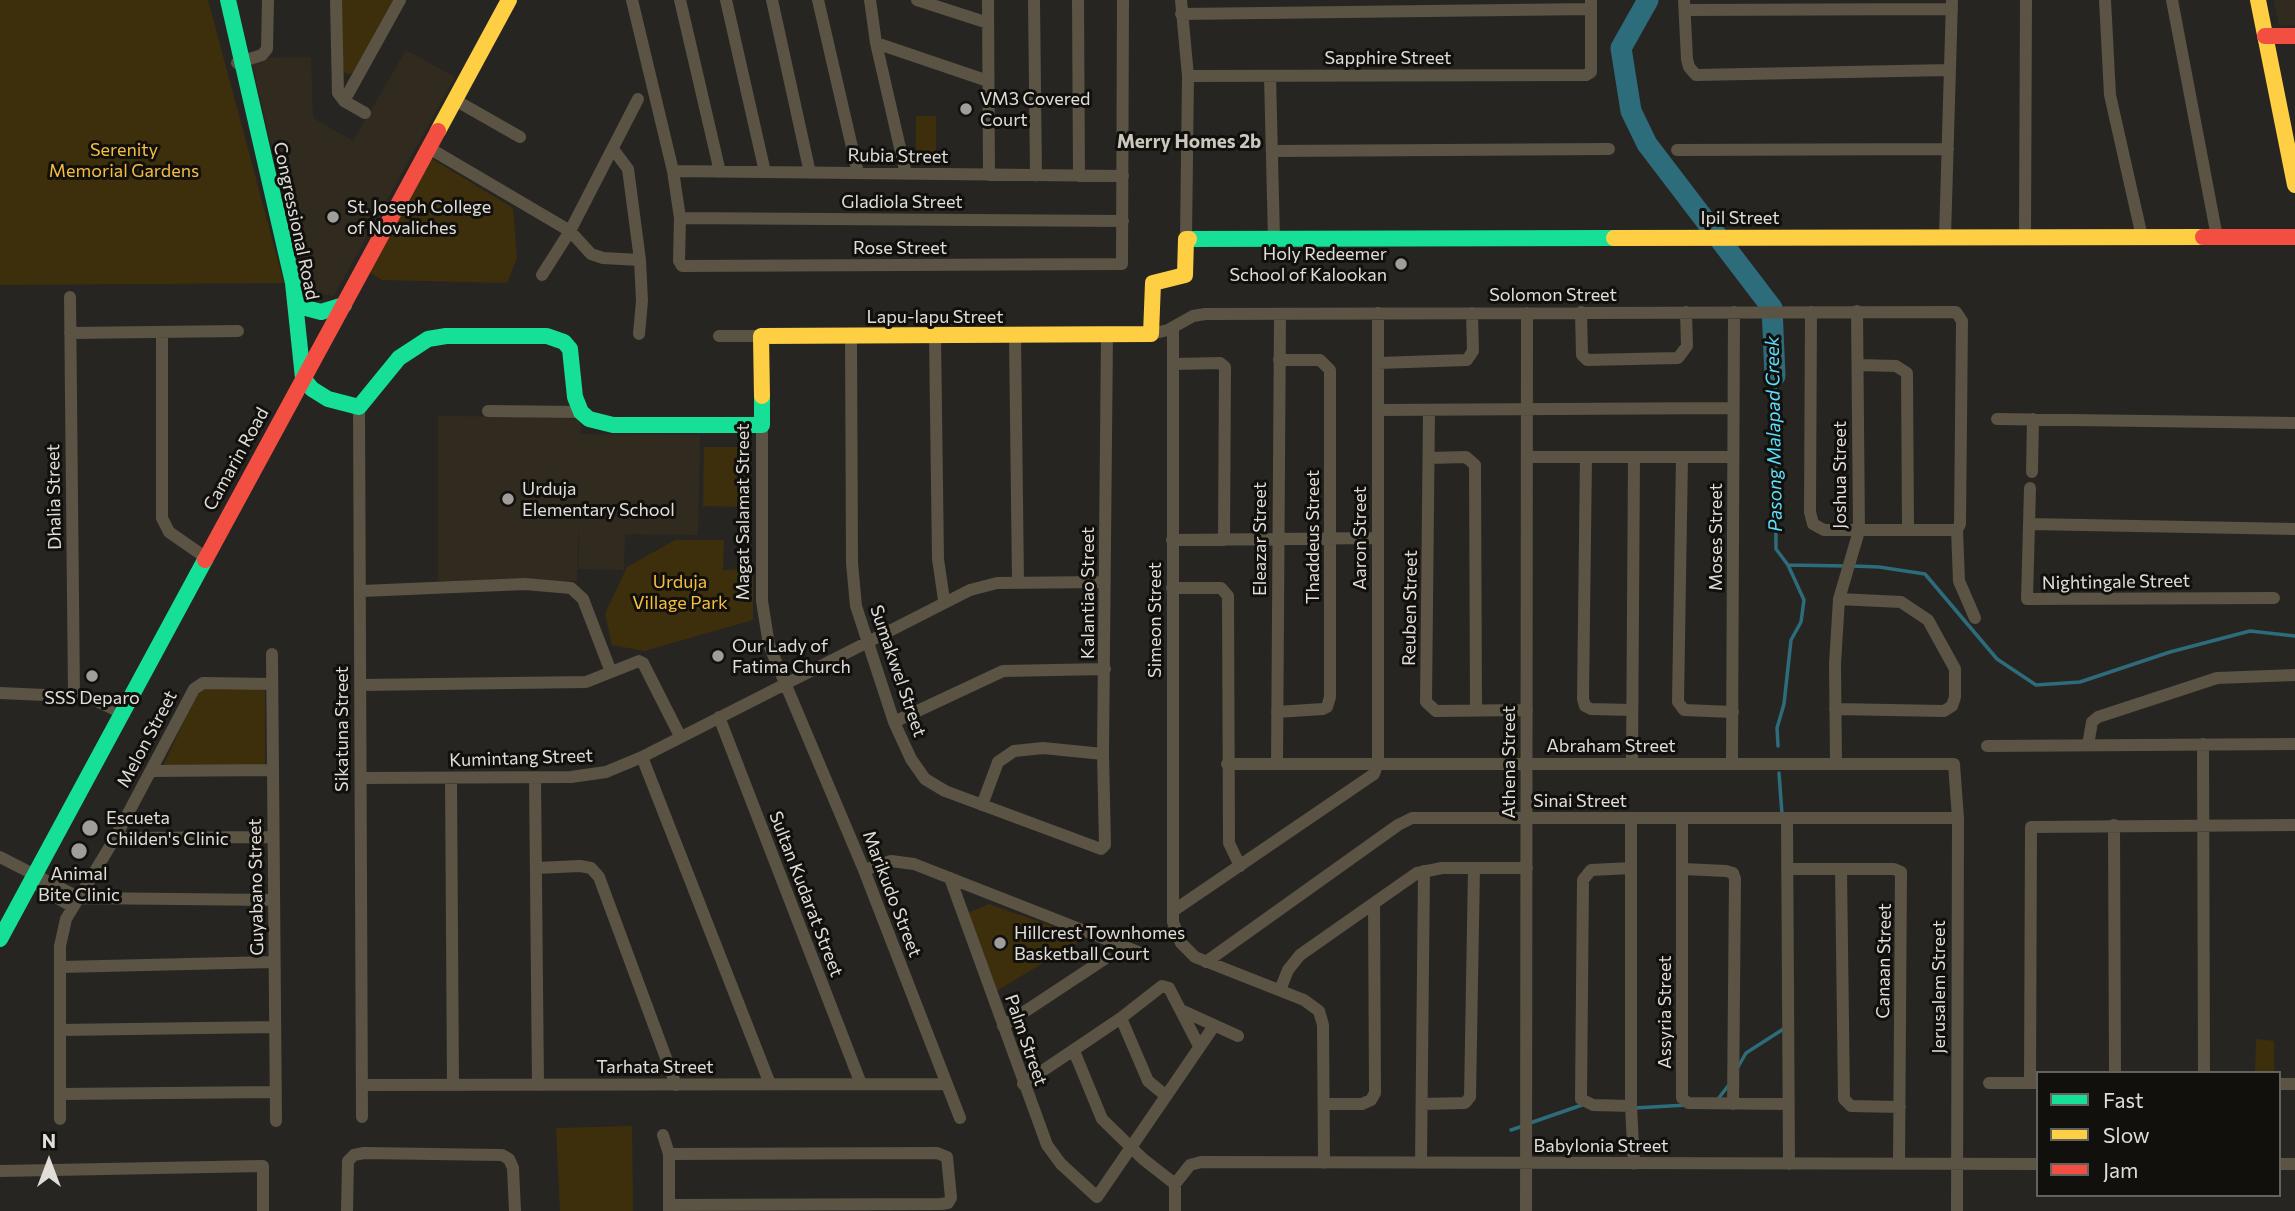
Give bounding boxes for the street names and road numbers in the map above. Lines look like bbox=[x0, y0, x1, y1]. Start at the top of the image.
street label: Sapphire Street bbox=[1325, 47, 1451, 69]
street label: Congressional Road bbox=[269, 140, 323, 302]
street label: Rubia Street bbox=[847, 144, 949, 168]
street label: Gladiola Street bbox=[841, 191, 963, 213]
street label: Ipil Street bbox=[1700, 207, 1780, 229]
street label: Rose Street bbox=[853, 237, 947, 259]
street label: Solomon Street bbox=[1489, 284, 1617, 306]
street label: Lapu-lapu Street bbox=[866, 306, 1004, 328]
street label: Camarin Road bbox=[199, 404, 273, 514]
street label: Joshua Street bbox=[1829, 421, 1851, 529]
street label: Magat Salamat Street bbox=[732, 423, 754, 601]
street label: Dhalia Street bbox=[42, 444, 66, 550]
street label: Thaddeus Street bbox=[1302, 470, 1324, 604]
street label: Eleazar Street bbox=[1249, 482, 1271, 596]
street label: Moses Street bbox=[1705, 483, 1727, 591]
street label: Aaron Street bbox=[1349, 486, 1371, 590]
street label: Kalantiao Street bbox=[1077, 527, 1099, 659]
street label: Reuben Street bbox=[1398, 550, 1422, 666]
street label: Simeon Street bbox=[1144, 562, 1166, 678]
street label: Nightingale Street bbox=[2042, 570, 2190, 594]
street label: Sumakwel Street bbox=[865, 602, 931, 740]
street label: Sikatuna Street bbox=[331, 666, 353, 792]
street label: Melon Street bbox=[112, 687, 182, 791]
street label: Athena Street bbox=[1498, 706, 1520, 818]
street label: Abraham Street bbox=[1546, 735, 1676, 757]
street label: Kumintang Street bbox=[449, 745, 593, 771]
street label: Sinai Street bbox=[1533, 790, 1627, 812]
street label: Sultan Kudarat Street bbox=[764, 808, 848, 980]
street label: Guyabano Street bbox=[244, 818, 268, 956]
street label: Marikudo Street bbox=[858, 828, 926, 960]
street label: Canaan Street bbox=[1872, 903, 1896, 1019]
street label: Jerusalem Street bbox=[1928, 920, 1950, 1054]
street label: Assyria Street bbox=[1654, 955, 1676, 1069]
street label: Palm Street bbox=[1000, 991, 1052, 1089]
street label: Tarhata Street bbox=[596, 1056, 714, 1078]
street label: Babylonia Street bbox=[1534, 1135, 1668, 1157]

